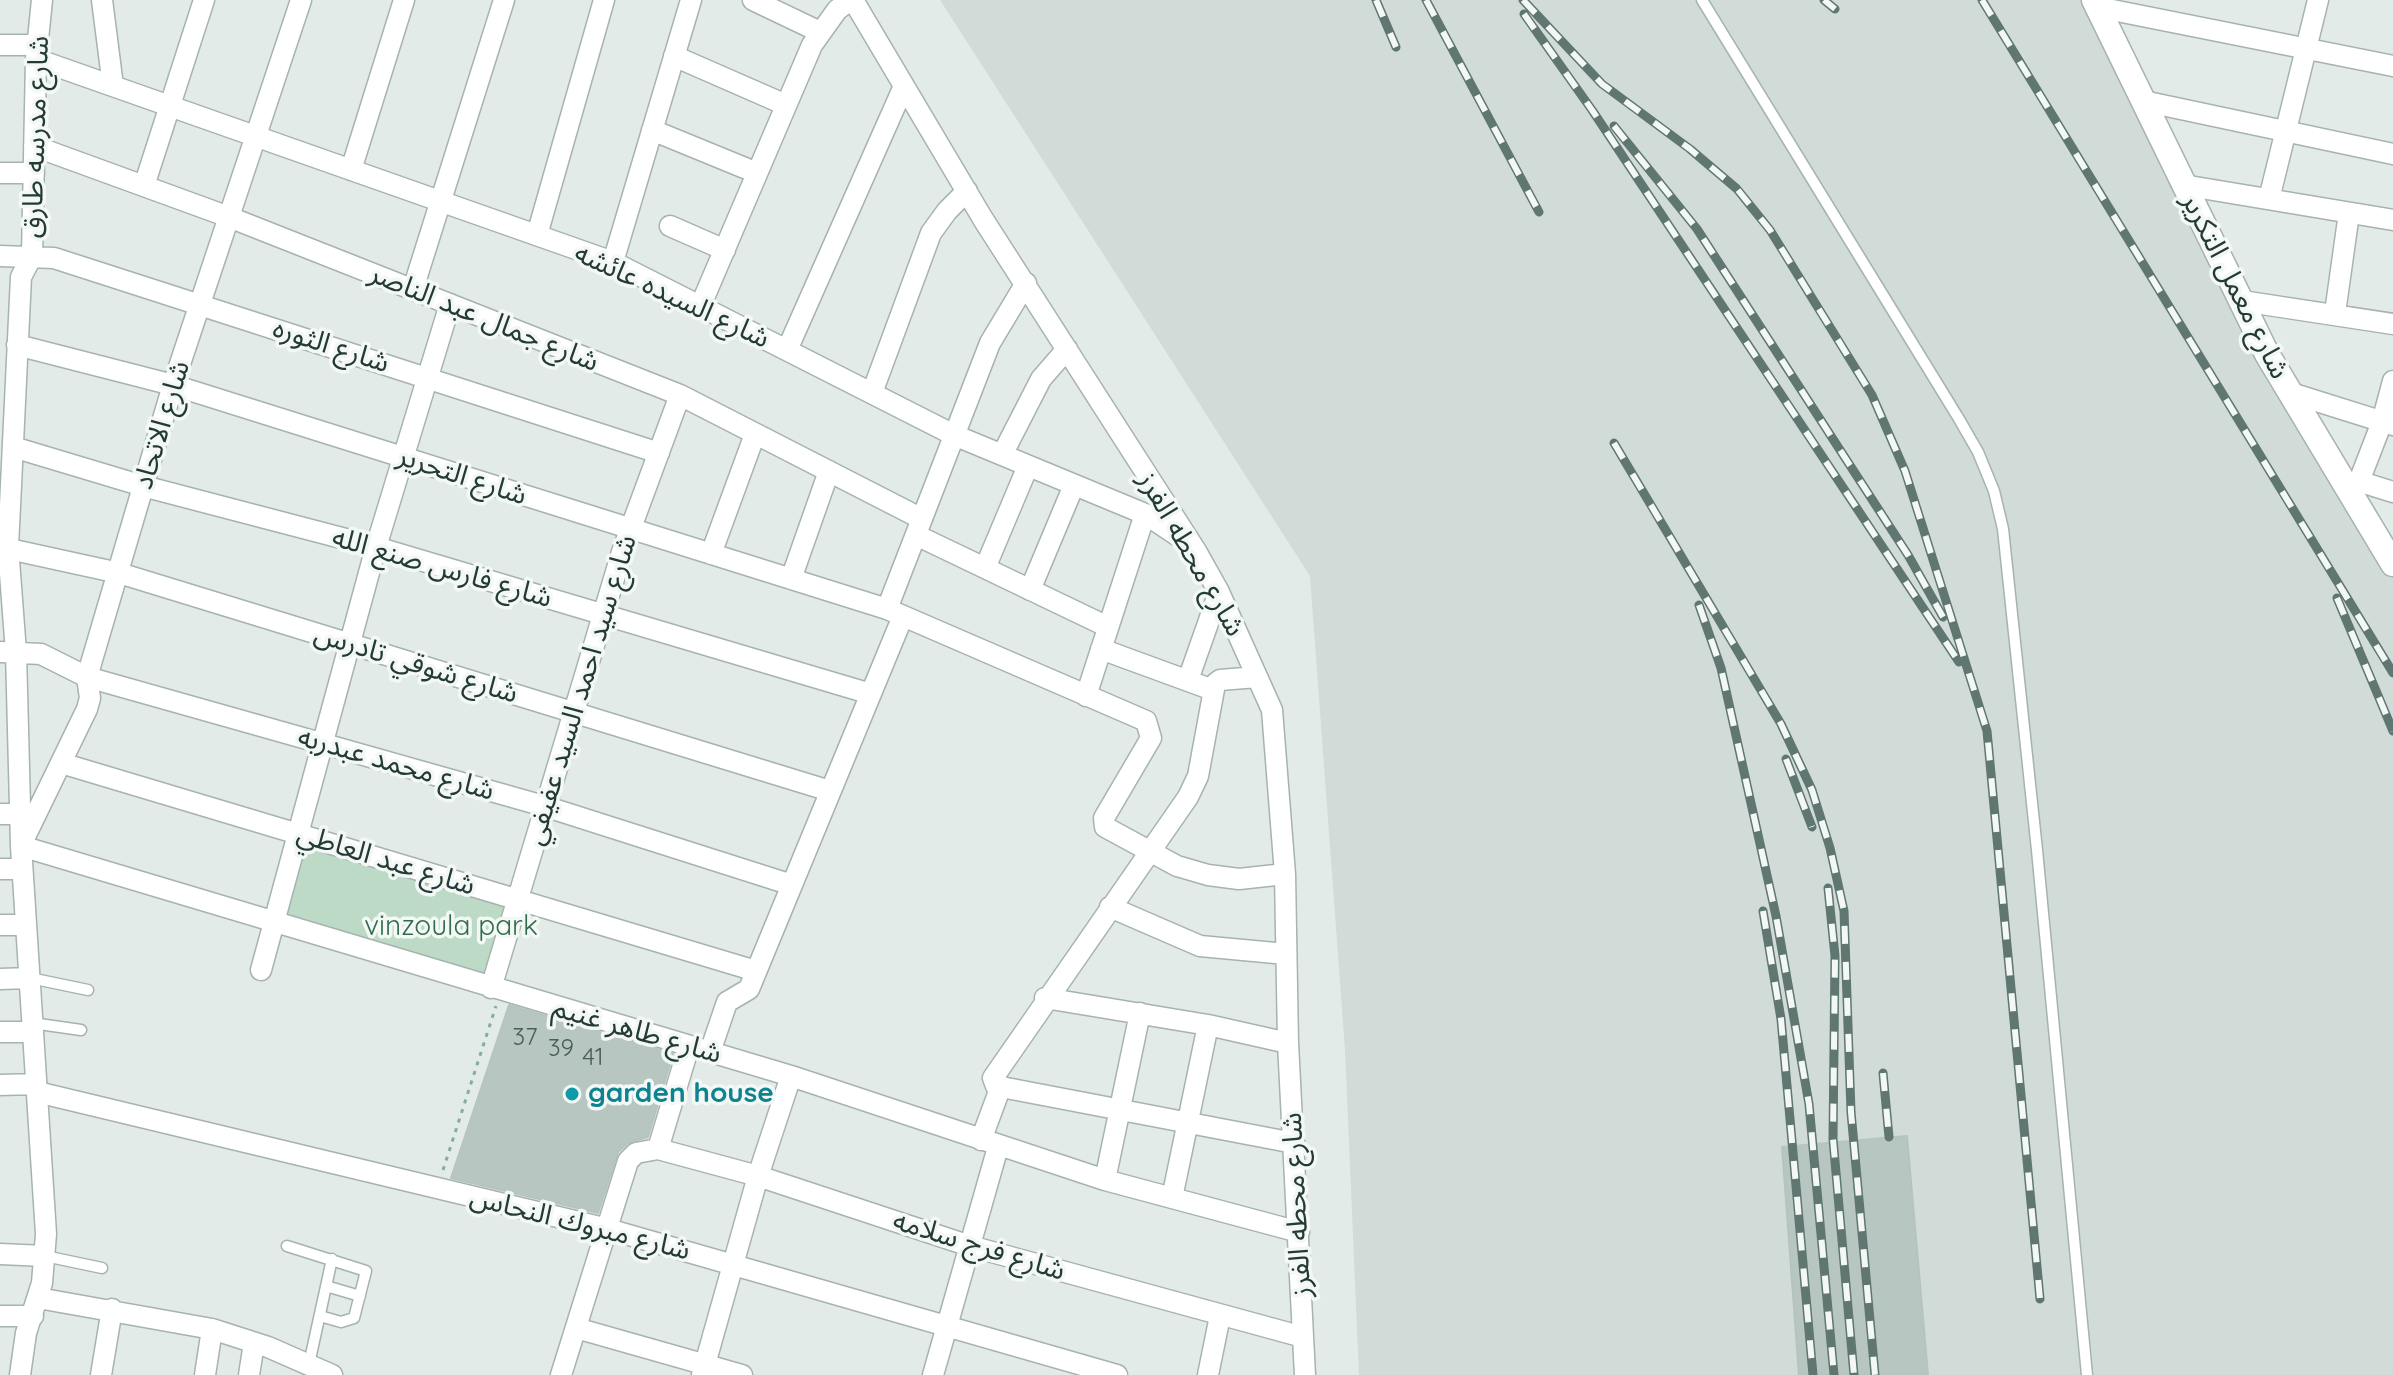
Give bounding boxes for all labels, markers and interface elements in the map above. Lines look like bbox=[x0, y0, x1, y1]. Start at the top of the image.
street label: شارع مدرسه طارق bbox=[16, 35, 56, 239]
street label: شارع معمل التكرير bbox=[2174, 187, 2296, 385]
street label: شارع السيده عائشه bbox=[569, 236, 775, 356]
street label: شارع جمال عبد الناصر bbox=[364, 257, 604, 379]
street label: شارع الثوره bbox=[269, 311, 393, 381]
street label: شارع الاتحاد bbox=[127, 357, 197, 493]
street label: شارع التحرير bbox=[393, 439, 531, 513]
street label: شارع محطه الفرز bbox=[1130, 465, 1252, 643]
street label: شارع فارس صنع الله bbox=[328, 521, 556, 615]
street label: شارع سيد احمد السيد عفيفي bbox=[518, 531, 644, 849]
street label: شارع شوقي تادرس bbox=[310, 617, 522, 711]
street label: شارع محمد عبدربه bbox=[294, 720, 498, 808]
street label: شارع عبد العاطي bbox=[293, 817, 479, 903]
park label: vinzoula park bbox=[364, 910, 538, 944]
street label: شارع طاهر غنيم bbox=[549, 991, 725, 1071]
house number: 37 bbox=[513, 1024, 537, 1052]
house number: 39 bbox=[548, 1035, 574, 1063]
house number: 41 bbox=[582, 1044, 604, 1072]
place label: garden house bbox=[588, 1077, 774, 1111]
marker: garden house bbox=[563, 1085, 581, 1103]
street label: شارع محطه الفرز bbox=[1275, 1112, 1319, 1298]
street label: شارع مبروك النحاس bbox=[466, 1180, 694, 1268]
street label: شارع فرج سلامه bbox=[889, 1204, 1069, 1288]

